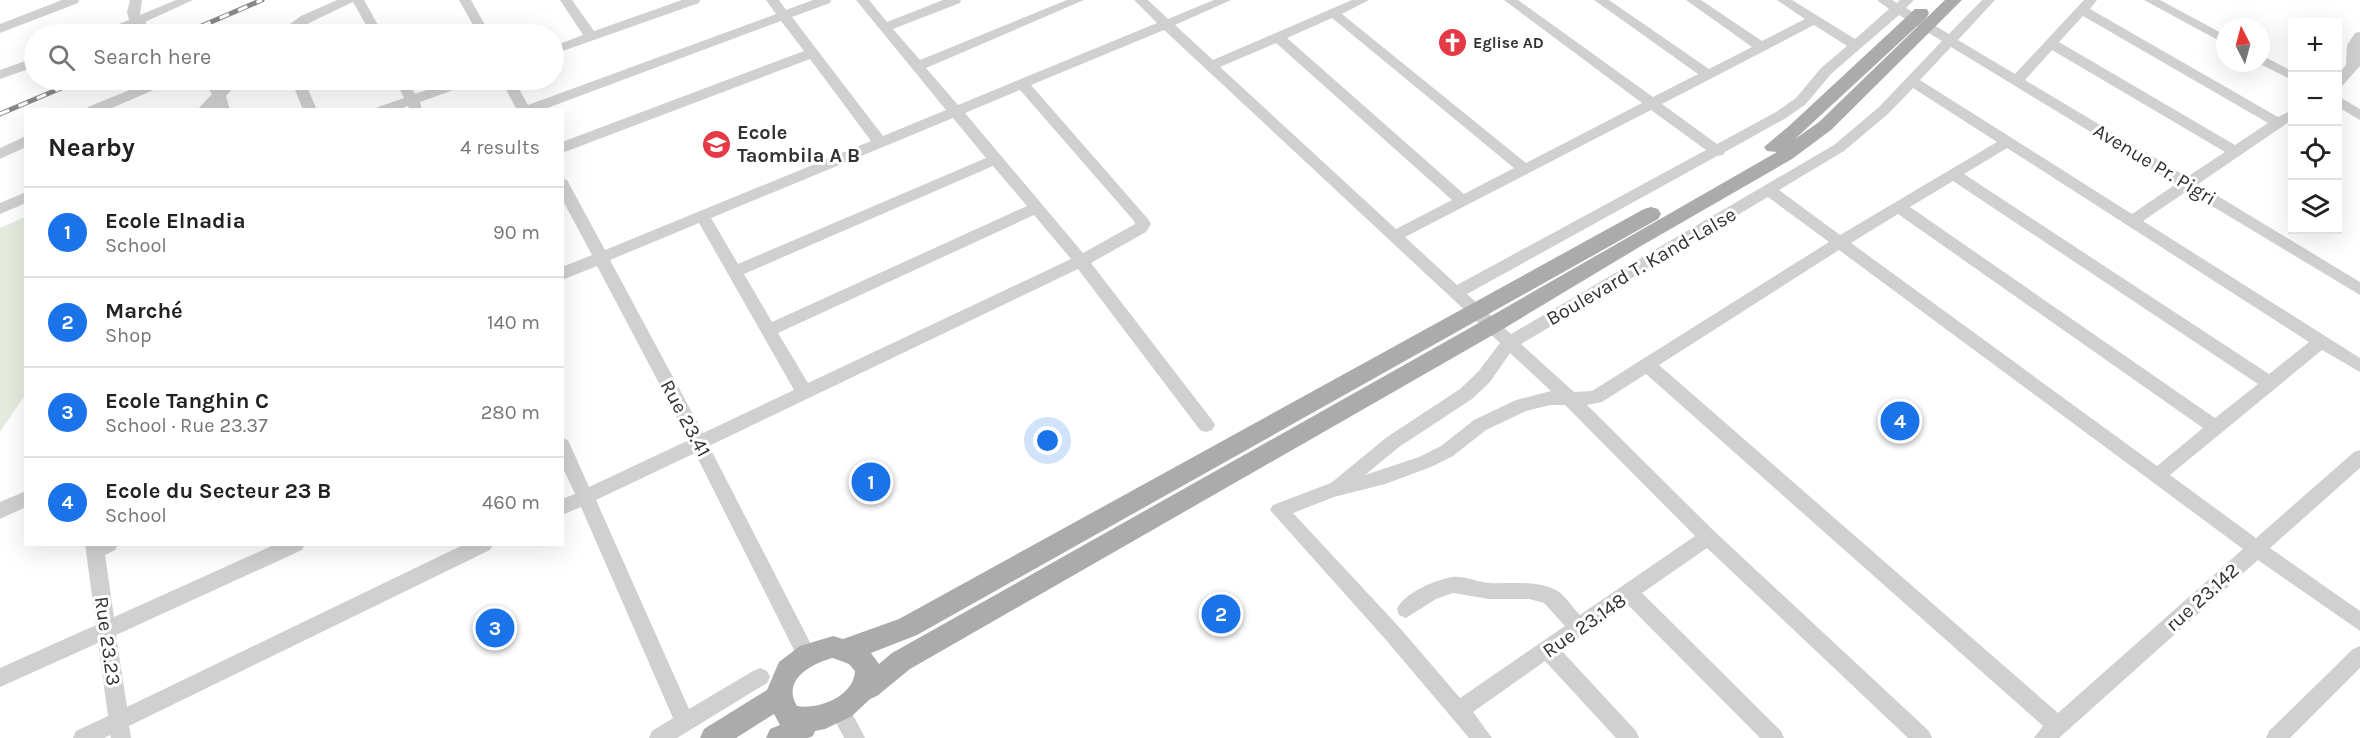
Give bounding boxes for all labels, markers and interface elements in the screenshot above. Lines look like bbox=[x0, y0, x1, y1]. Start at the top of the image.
north arrow bbox=[2216, 18, 2270, 72]
map controls bbox=[2288, 18, 2342, 234]
button: + bbox=[2288, 18, 2342, 72]
search box bbox=[24, 24, 564, 90]
church icon: Eglise AD bbox=[1436, 26, 1468, 58]
place label: Eglise AD bbox=[1473, 33, 1544, 52]
icon: search bbox=[45, 41, 78, 74]
text: Search here bbox=[93, 44, 211, 70]
button: − bbox=[2288, 72, 2342, 126]
street label: Avenue Pr. Pigri bbox=[2089, 119, 2220, 210]
place label: Ecole Taombila A B bbox=[737, 121, 860, 167]
button: locate bbox=[2288, 126, 2342, 180]
school or university icon: Ecole Taombila A B bbox=[700, 128, 732, 160]
text: Nearby bbox=[48, 132, 135, 163]
text: 4 results bbox=[460, 136, 540, 159]
button: layers bbox=[2288, 180, 2342, 234]
street label: Boulevard T. Kand-Lalse bbox=[1542, 203, 1740, 330]
text: Ecole Elnadia bbox=[105, 208, 246, 234]
text: 1 bbox=[64, 221, 71, 244]
text: 90 m bbox=[493, 221, 540, 244]
text: School bbox=[105, 234, 167, 257]
text: Marché bbox=[105, 298, 183, 324]
text: 2 bbox=[61, 311, 74, 334]
text: 140 m bbox=[487, 311, 540, 334]
text: Shop bbox=[105, 324, 152, 347]
street label: Rue 23.41 bbox=[656, 376, 715, 461]
text: Ecole Tanghin C bbox=[105, 388, 269, 414]
pin: 4 bbox=[1880, 398, 1920, 444]
text: 3 bbox=[61, 401, 74, 424]
text: 280 m bbox=[481, 401, 540, 424]
text: School · Rue 23.37 bbox=[105, 414, 268, 437]
your location bbox=[1033, 426, 1062, 455]
pin: 1 bbox=[852, 460, 890, 504]
text: Ecole du Secteur 23 B bbox=[105, 478, 331, 504]
text: 4 bbox=[62, 491, 73, 514]
text: 460 m bbox=[482, 491, 540, 514]
text: School bbox=[105, 504, 167, 527]
street label: rue 23.142 bbox=[2161, 558, 2244, 636]
street label: Rue 23.148 bbox=[1538, 588, 1630, 662]
pin: 2 bbox=[1202, 592, 1240, 636]
street label: Rue 23.23 bbox=[90, 595, 125, 687]
pin: 3 bbox=[476, 606, 514, 650]

